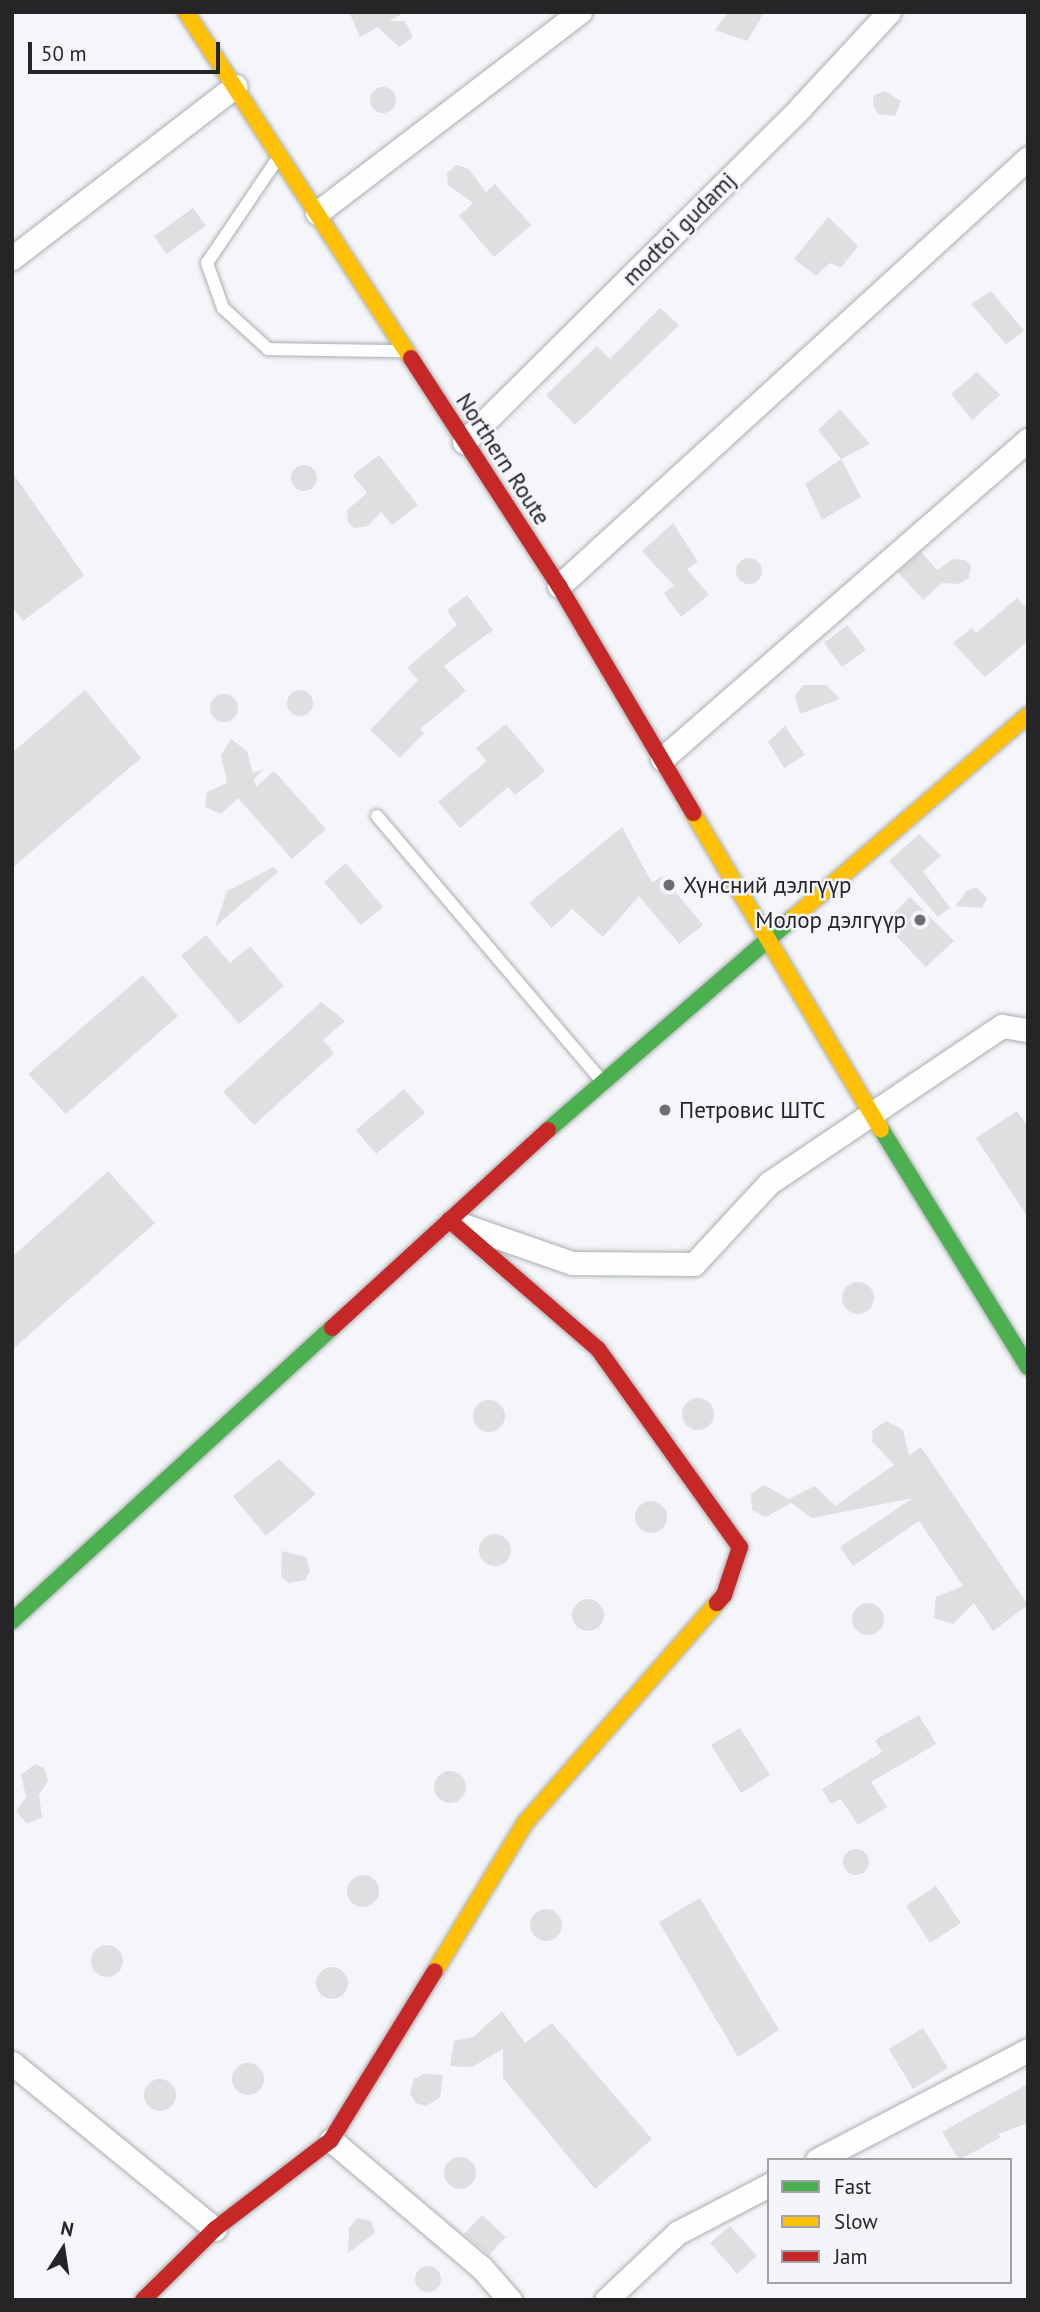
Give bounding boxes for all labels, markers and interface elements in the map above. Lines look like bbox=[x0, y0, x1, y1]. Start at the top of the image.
scale bar bbox=[32, 28, 224, 72]
text: 50 m bbox=[41, 40, 87, 67]
street label: modtoi gudamj bbox=[617, 167, 741, 291]
street label: Northern Route bbox=[450, 388, 556, 530]
place label: Хүнсний дэлгүүр bbox=[683, 871, 852, 899]
marker: Хүнсний дэлгүүр bbox=[661, 877, 677, 893]
place label: Молор дэлгүүр bbox=[755, 906, 906, 934]
marker: Молор дэлгүүр bbox=[912, 912, 928, 928]
place label: Петровис ШТС bbox=[679, 1096, 825, 1124]
marker: Петровис ШТС bbox=[657, 1102, 673, 1118]
legend bbox=[767, 2158, 1012, 2284]
text: Fast bbox=[834, 2173, 871, 2200]
text: Slow bbox=[834, 2208, 878, 2235]
north arrow bbox=[28, 2214, 98, 2284]
text: N bbox=[59, 2215, 76, 2241]
text: Jam bbox=[834, 2243, 868, 2270]

